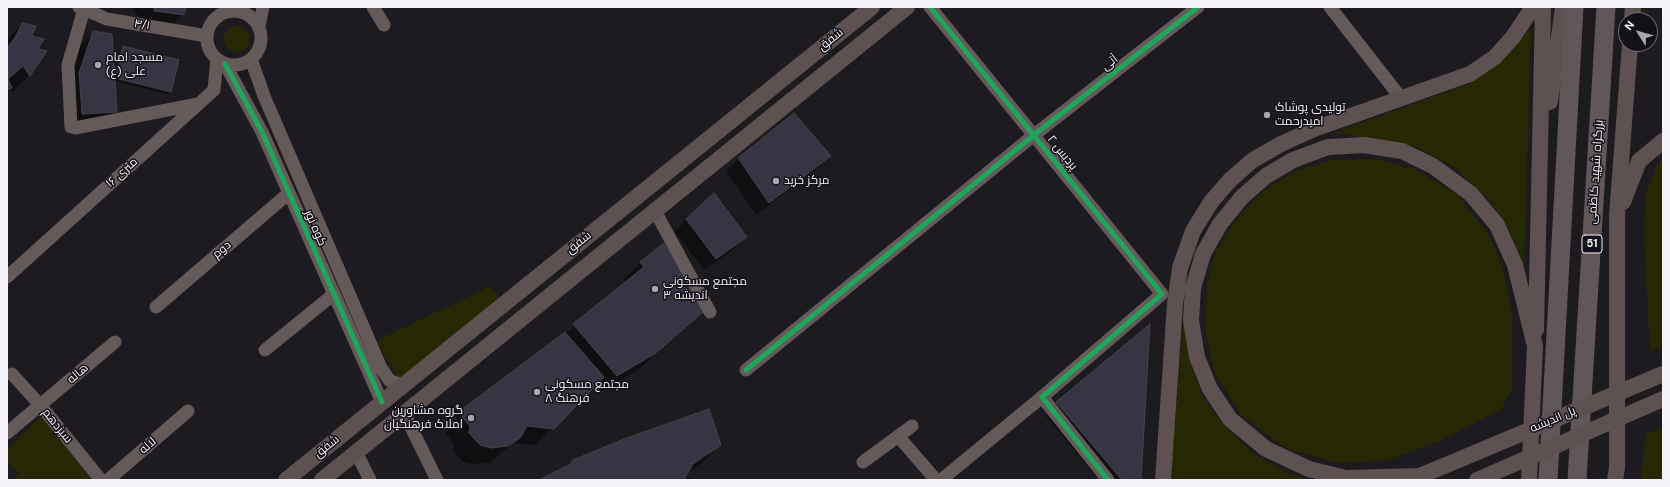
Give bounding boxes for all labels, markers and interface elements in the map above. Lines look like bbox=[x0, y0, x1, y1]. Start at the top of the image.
north arrow bbox=[1618, 12, 1658, 52]
street label: ۴/۱ bbox=[133, 16, 151, 34]
text: N bbox=[1621, 18, 1637, 33]
street label: شفق bbox=[815, 25, 847, 55]
place label: مسجد امام علی (ع) bbox=[106, 51, 163, 79]
street label: آتی bbox=[1099, 52, 1121, 74]
marker: مسجد امام علی (ع) bbox=[93, 60, 103, 70]
place label: تولیدی پوشاک امیدرحمت bbox=[1275, 101, 1345, 129]
marker: تولیدی پوشاک امیدرحمت bbox=[1262, 110, 1272, 120]
street label: بزرگراه شهید کاظمی bbox=[1585, 119, 1607, 225]
street label: پردیس ۲ bbox=[1044, 133, 1080, 173]
street label: ۱۶ متری bbox=[103, 155, 141, 191]
place label: مرکز خرید bbox=[784, 174, 829, 188]
marker: مرکز خرید bbox=[771, 176, 781, 186]
street label: کوه نور bbox=[301, 208, 329, 248]
street label: شفق bbox=[563, 228, 595, 258]
road number: 51 bbox=[1582, 235, 1602, 253]
street label: دوم bbox=[210, 238, 234, 262]
place label: مجتمع مسکونی اندیشه ۳ bbox=[663, 275, 747, 303]
marker: مجتمع مسکونی اندیشه ۳ bbox=[650, 284, 660, 294]
street label: هاله bbox=[64, 361, 92, 387]
place label: مجتمع مسکونی فرهنگ ۸ bbox=[545, 378, 629, 406]
marker: مجتمع مسکونی فرهنگ ۸ bbox=[532, 387, 542, 397]
place label: گروه مشاورین املاک فرهنگیان bbox=[384, 404, 463, 432]
street label: پل اندیشه bbox=[1528, 404, 1578, 436]
street label: سیزدهم bbox=[39, 406, 75, 446]
marker: گروه مشاورین املاک فرهنگیان bbox=[466, 413, 476, 423]
street label: شفق bbox=[311, 432, 343, 462]
street label: لاله bbox=[136, 435, 160, 457]

